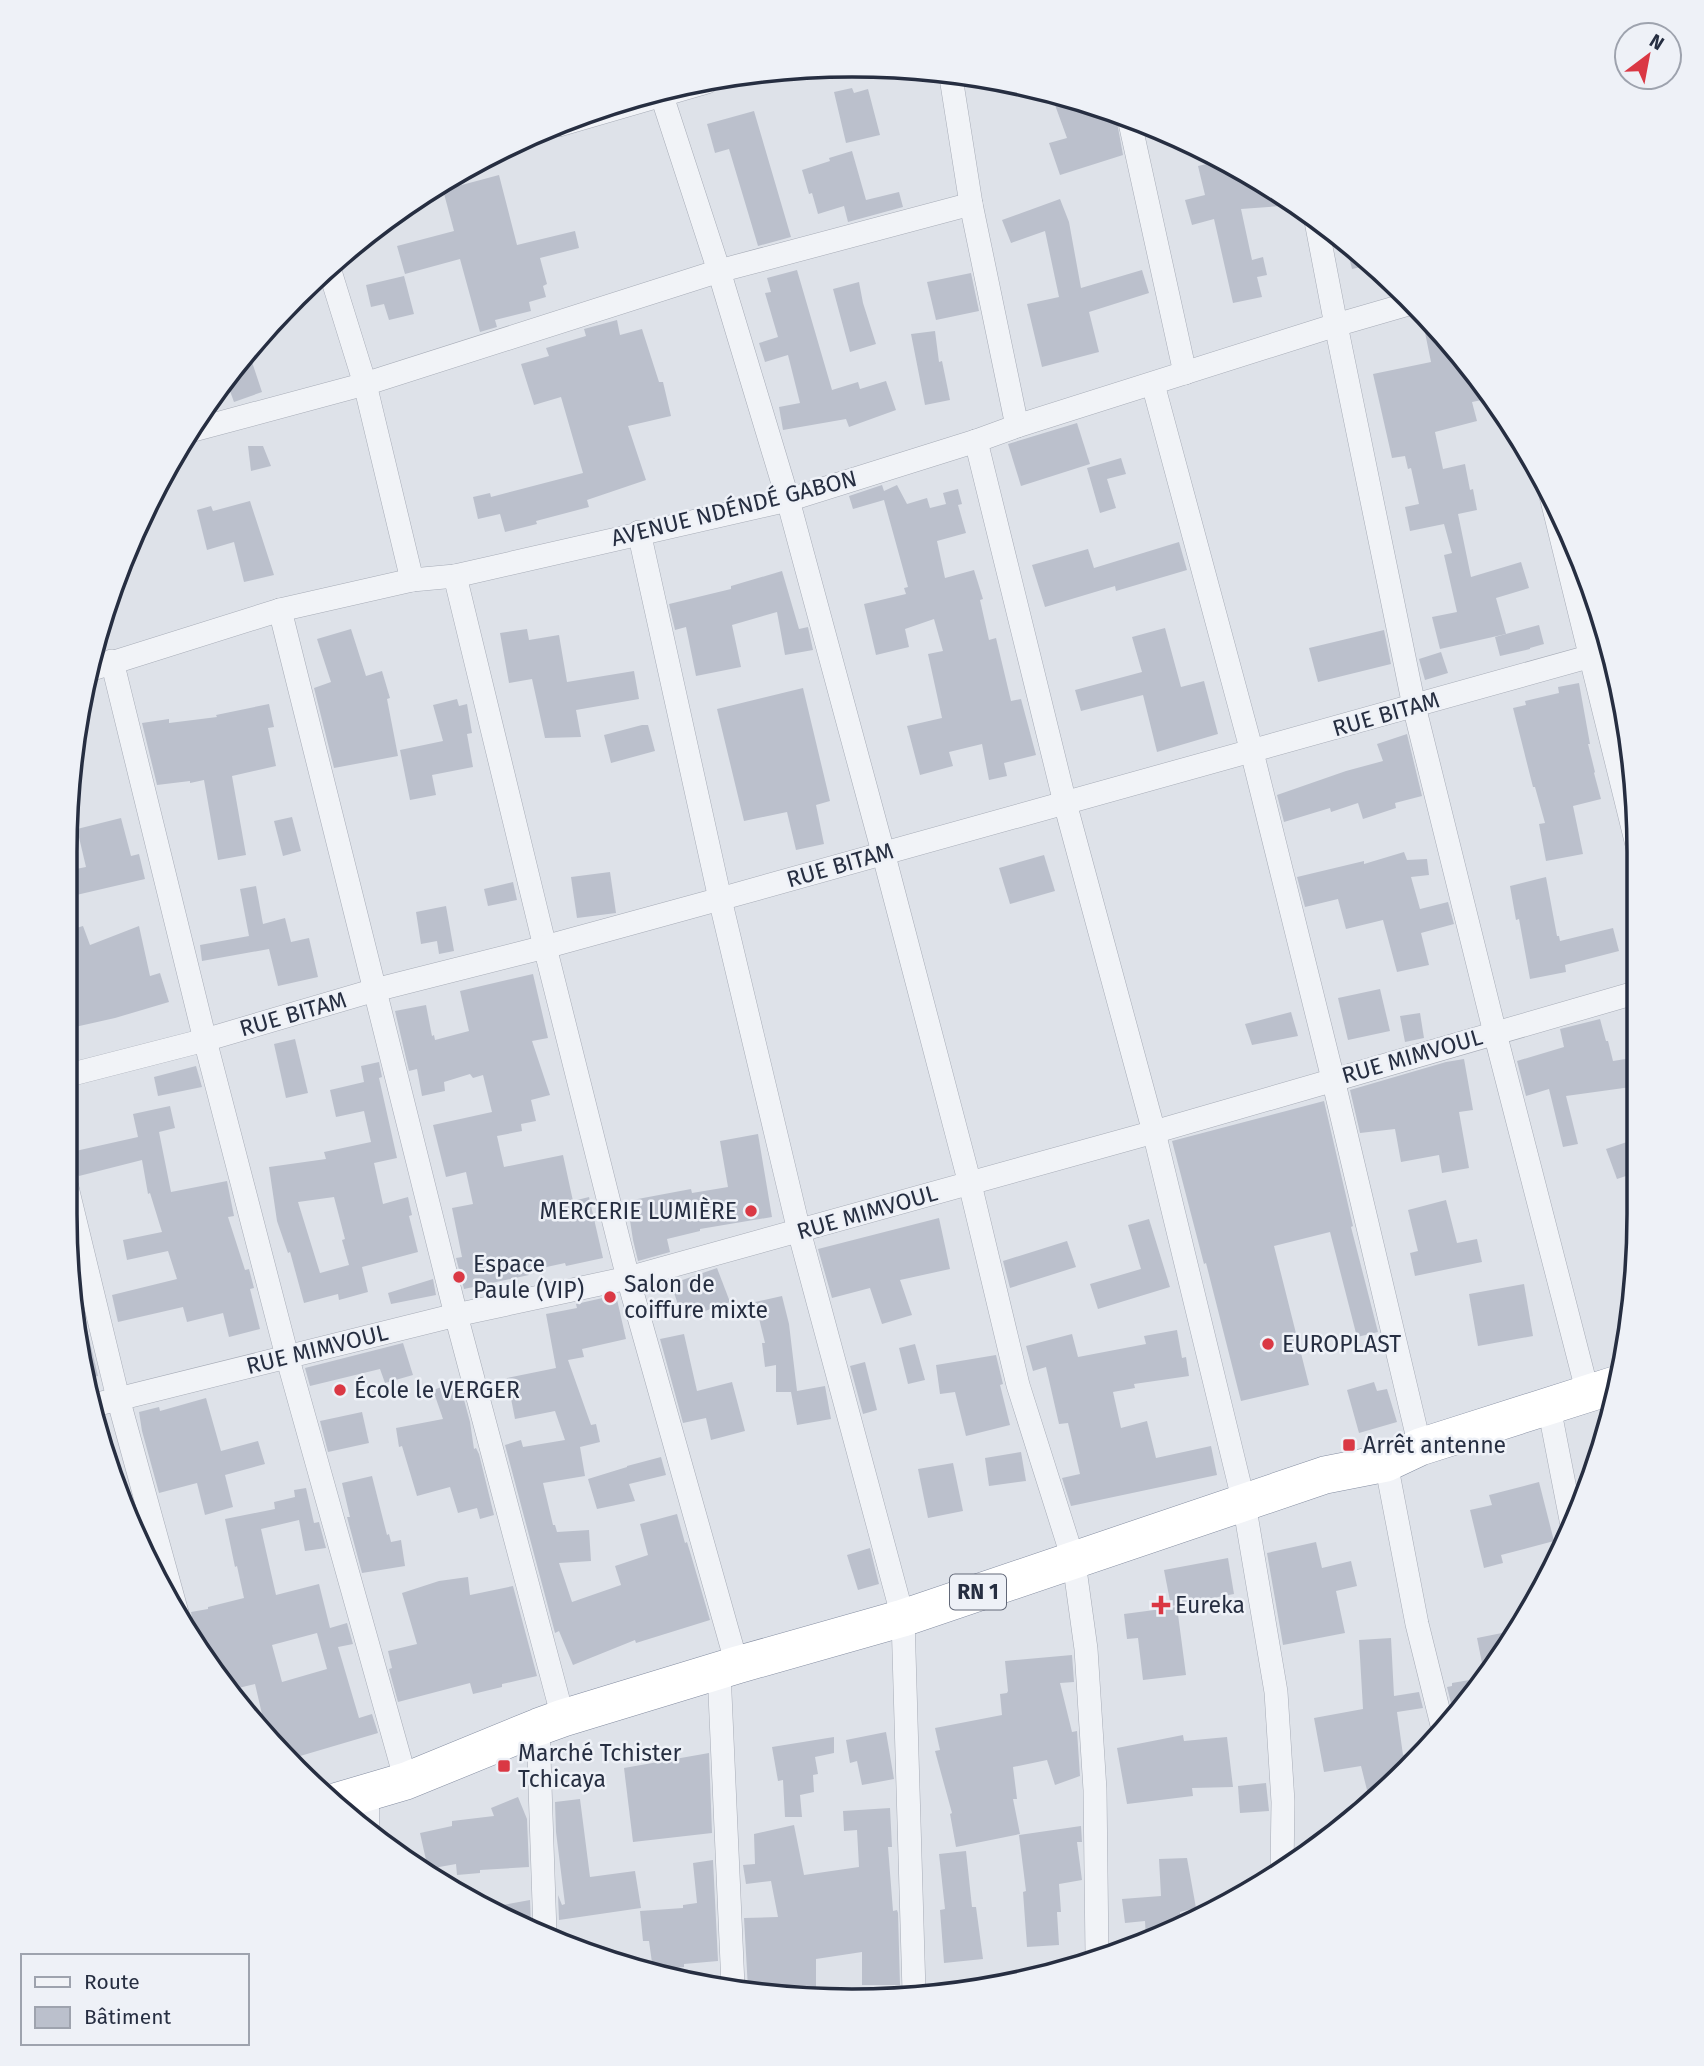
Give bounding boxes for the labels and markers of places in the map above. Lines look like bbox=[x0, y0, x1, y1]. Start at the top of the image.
place label: MERCERIE LUMIÈRE bbox=[539, 1196, 737, 1225]
marker: MERCERIE LUMIÈRE bbox=[743, 1203, 759, 1219]
place label: Espace Paule (VIP) bbox=[473, 1250, 584, 1304]
marker: Espace Paule (VIP) bbox=[451, 1269, 467, 1285]
place label: Salon de coiffure mixte bbox=[624, 1270, 768, 1324]
marker: Salon de coiffure mixte bbox=[602, 1289, 618, 1305]
place label: EUROPLAST bbox=[1282, 1330, 1401, 1358]
marker: EUROPLAST bbox=[1260, 1336, 1276, 1352]
place label: École le VERGER bbox=[354, 1375, 520, 1404]
marker: École le VERGER bbox=[332, 1382, 348, 1398]
place label: Arrêt antenne bbox=[1363, 1431, 1506, 1459]
marker: Arrêt antenne bbox=[1341, 1437, 1357, 1453]
place label: Eureka bbox=[1175, 1591, 1245, 1619]
marker: Eureka bbox=[1153, 1597, 1169, 1613]
place label: Marché Tchister Tchicaya bbox=[518, 1739, 682, 1793]
marker: Marché Tchister Tchicaya bbox=[496, 1758, 512, 1774]

